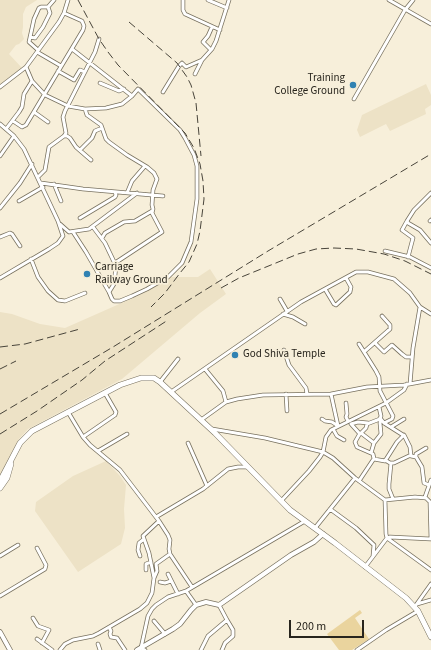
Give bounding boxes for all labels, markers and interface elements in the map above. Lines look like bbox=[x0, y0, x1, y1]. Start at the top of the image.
place label: Training College Ground bbox=[274, 72, 345, 98]
marker: Training College Ground bbox=[348, 80, 358, 90]
place label: Carriage Railway Ground bbox=[95, 261, 168, 287]
marker: Carriage Railway Ground bbox=[82, 269, 92, 279]
place label: God Shiva Temple bbox=[243, 348, 325, 362]
marker: God Shiva Temple bbox=[230, 350, 240, 360]
scale bar bbox=[291, 612, 366, 638]
text: 200 m bbox=[296, 618, 326, 635]

